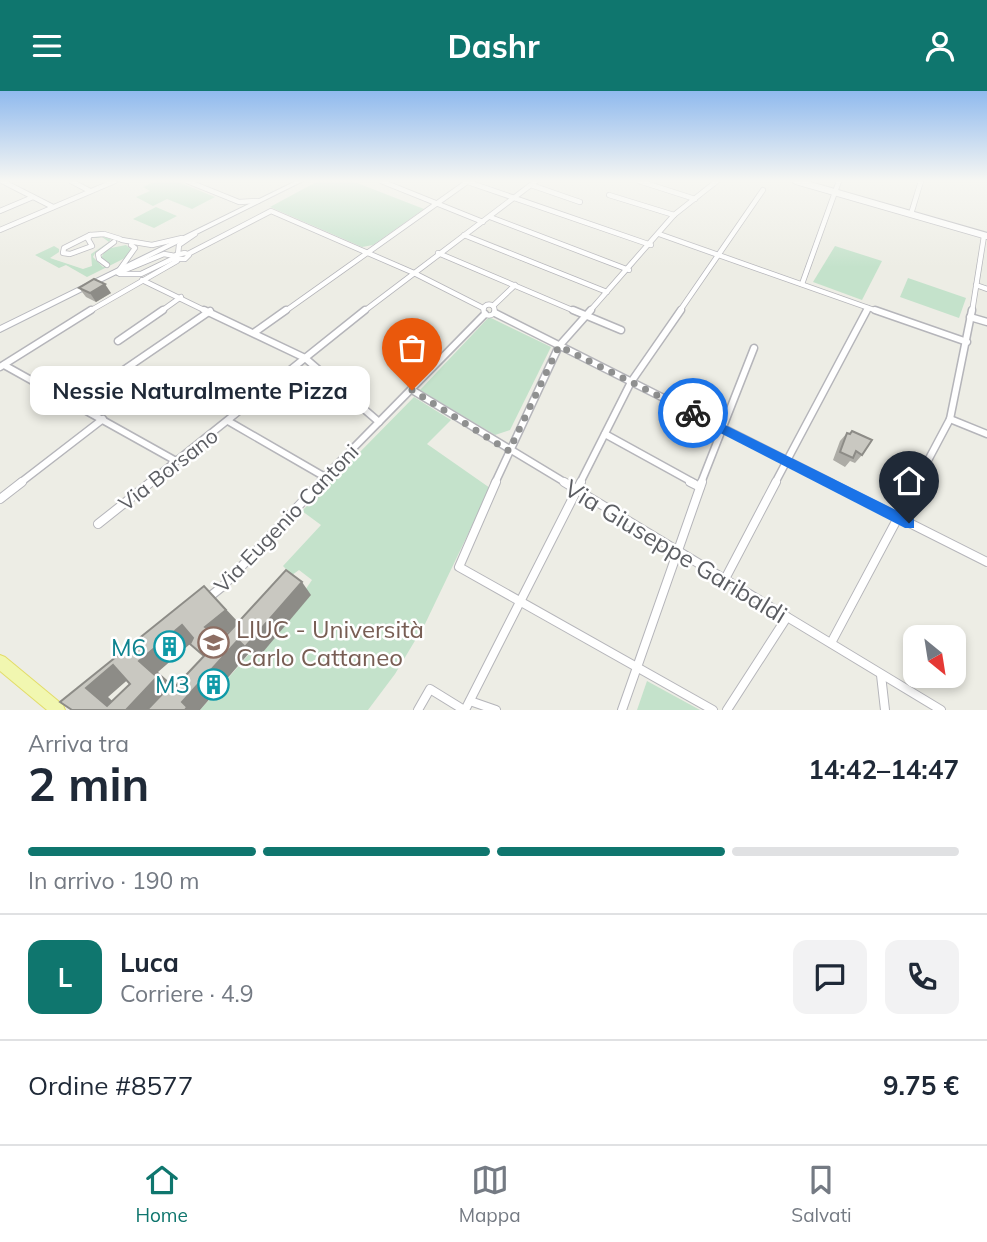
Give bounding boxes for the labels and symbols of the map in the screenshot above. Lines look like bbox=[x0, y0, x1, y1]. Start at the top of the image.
pin bbox=[382, 318, 442, 390]
callout: Nessie Naturalmente Pizza bbox=[30, 365, 370, 415]
courier bbox=[658, 378, 728, 448]
street label: Via Borsano bbox=[113, 422, 223, 516]
street label: Via Eugenio Cantoni bbox=[208, 438, 364, 598]
pin bbox=[879, 451, 939, 523]
street label: Via Giuseppe Garibaldi bbox=[559, 473, 793, 629]
place label: LIUC - Università Carlo Cattaneo bbox=[236, 614, 424, 672]
north arrow bbox=[903, 625, 966, 688]
school or university icon: LIUC - Università Carlo Cattaneo bbox=[196, 626, 230, 660]
building icon: M6 bbox=[152, 630, 186, 664]
place label: M6 bbox=[111, 632, 146, 662]
building icon: M3 bbox=[196, 667, 230, 701]
place label: M3 bbox=[155, 669, 190, 699]

